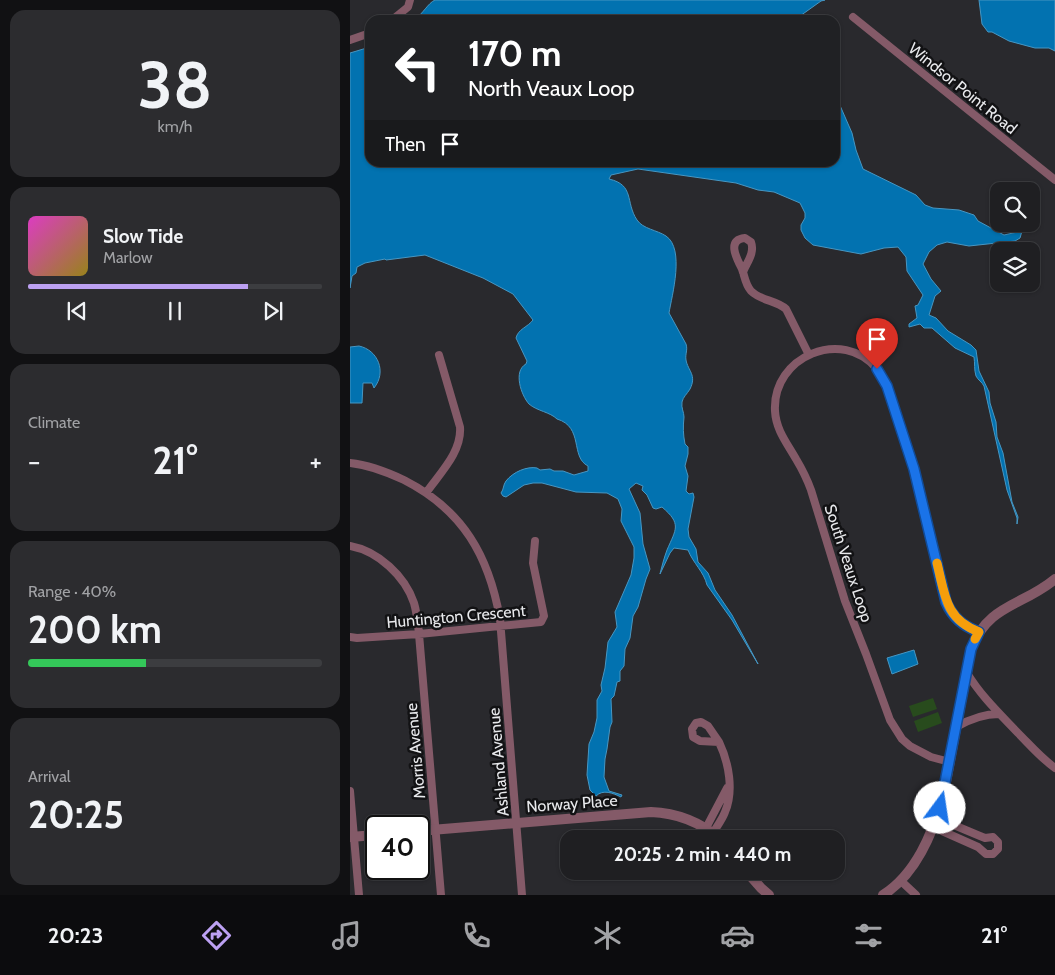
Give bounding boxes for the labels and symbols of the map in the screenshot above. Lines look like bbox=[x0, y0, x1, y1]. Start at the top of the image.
street label: Windsor Point Road bbox=[905, 39, 1021, 138]
pin bbox=[856, 318, 898, 369]
street label: South Veaux Loop bbox=[821, 502, 877, 625]
street label: Huntington Crescent bbox=[386, 601, 527, 632]
street label: Morris Avenue bbox=[402, 702, 429, 800]
street label: Ashland Avenue bbox=[484, 707, 513, 817]
position arrow bbox=[913, 781, 965, 833]
street label: Norway Place bbox=[526, 791, 618, 816]
speed limit sign: 40 bbox=[365, 815, 430, 880]

